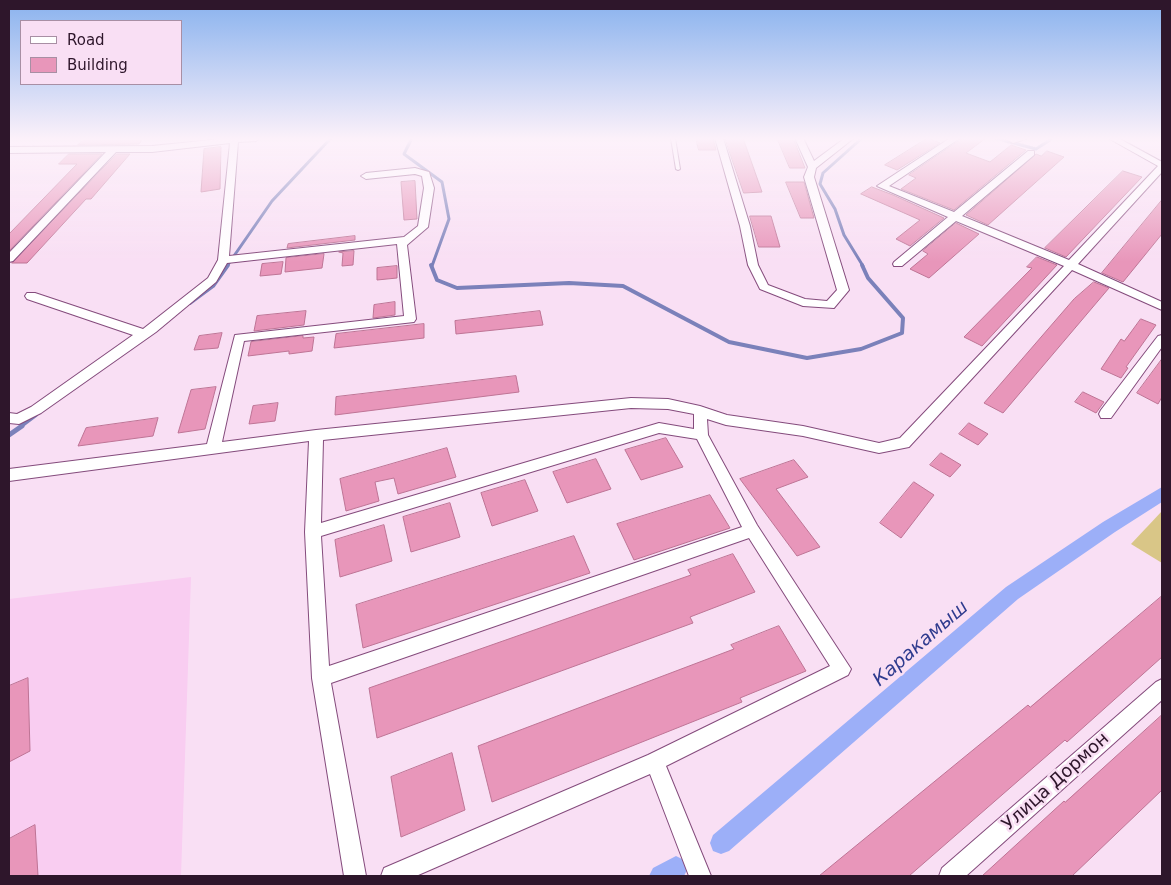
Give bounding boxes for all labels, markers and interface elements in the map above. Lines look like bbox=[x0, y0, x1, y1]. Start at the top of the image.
legend bbox=[20, 20, 182, 85]
text: Road bbox=[67, 31, 105, 49]
text: Building bbox=[67, 56, 128, 74]
water label: Каракамыш bbox=[869, 596, 973, 692]
street label: Улица Дормон bbox=[998, 728, 1114, 836]

